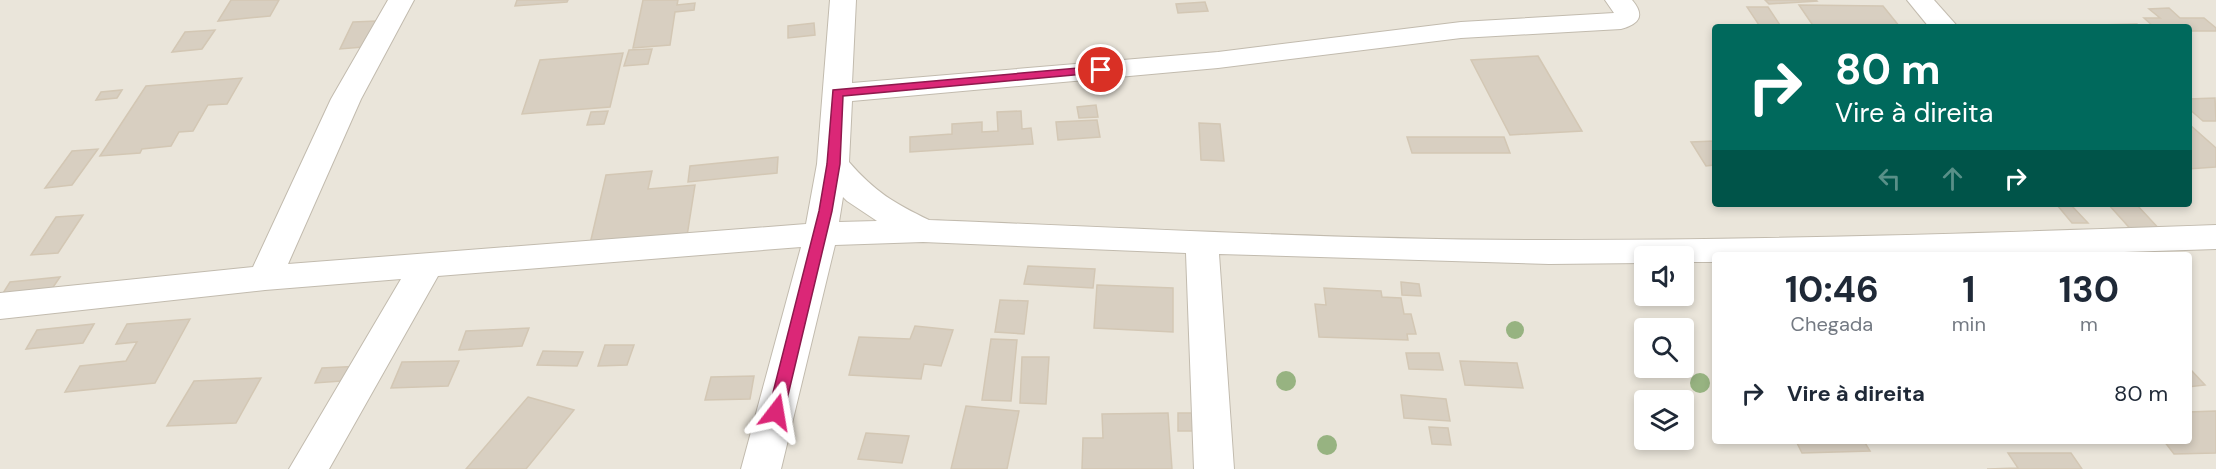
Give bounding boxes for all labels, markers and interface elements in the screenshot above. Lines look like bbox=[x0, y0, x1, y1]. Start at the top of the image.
text: 80 m bbox=[1835, 42, 1941, 97]
pin bbox=[1075, 44, 1126, 95]
icon: right bbox=[1736, 48, 1814, 126]
icon: arrive bbox=[1084, 53, 1117, 86]
text: Vire à direita bbox=[1835, 95, 1993, 130]
icon: left bbox=[1873, 162, 1906, 195]
icon: ahead bbox=[1936, 162, 1969, 195]
icon: right bbox=[1999, 162, 2032, 195]
map controls bbox=[1634, 246, 1694, 450]
button: sound bbox=[1634, 246, 1694, 306]
text: 10:46 bbox=[1785, 266, 1879, 313]
text: 1 bbox=[1962, 266, 1975, 313]
text: 130 bbox=[2059, 266, 2119, 313]
text: Chegada bbox=[1791, 311, 1873, 337]
text: min bbox=[1952, 311, 1986, 337]
text: m bbox=[2080, 311, 2098, 337]
button: search bbox=[1634, 318, 1694, 378]
icon: right bbox=[1736, 377, 1769, 410]
text: Vire à direita bbox=[1787, 379, 1925, 408]
text: 80 m bbox=[2114, 379, 2168, 408]
position arrow bbox=[744, 380, 808, 444]
button: layers bbox=[1634, 390, 1694, 450]

